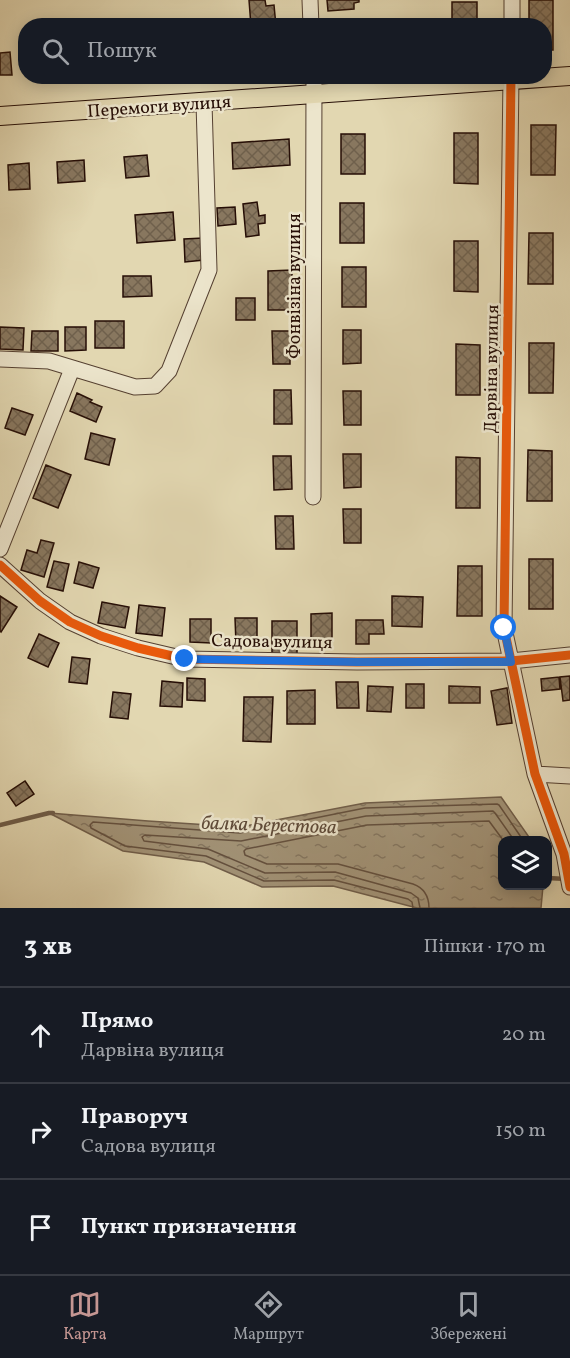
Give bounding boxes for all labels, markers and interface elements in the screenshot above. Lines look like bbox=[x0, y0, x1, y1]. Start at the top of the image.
search box bbox=[18, 18, 552, 84]
icon: search bbox=[39, 35, 72, 68]
text: Пошук bbox=[87, 36, 157, 67]
street label: Перемоги вулиця bbox=[86, 90, 232, 125]
street label: Фонвізіна вулиця bbox=[283, 213, 308, 359]
street label: Дарвіна вулиця bbox=[479, 304, 506, 434]
route start bbox=[490, 614, 516, 640]
street label: Садова вулиця bbox=[211, 629, 333, 656]
route end bbox=[171, 645, 197, 671]
water label: балка Берестова bbox=[201, 810, 337, 842]
map controls bbox=[498, 836, 552, 890]
button: layers bbox=[498, 836, 552, 890]
text: 3 хв bbox=[24, 929, 72, 965]
text: Пішки · 170 m bbox=[423, 933, 546, 961]
text: Прямо bbox=[81, 1006, 153, 1037]
icon: ahead bbox=[24, 1019, 57, 1052]
text: 20 m bbox=[502, 1021, 546, 1049]
text: Дарвіна вулиця bbox=[81, 1037, 224, 1065]
text: Праворуч bbox=[81, 1102, 188, 1133]
icon: right bbox=[24, 1115, 57, 1148]
text: 150 m bbox=[495, 1117, 546, 1145]
text: Садова вулиця bbox=[81, 1133, 216, 1161]
icon: arrive bbox=[24, 1211, 57, 1244]
text: Пункт призначення bbox=[81, 1212, 297, 1243]
tab: Карта bbox=[63, 1288, 107, 1346]
tab: Маршрут bbox=[233, 1288, 304, 1346]
tab: Збережені bbox=[430, 1288, 507, 1346]

